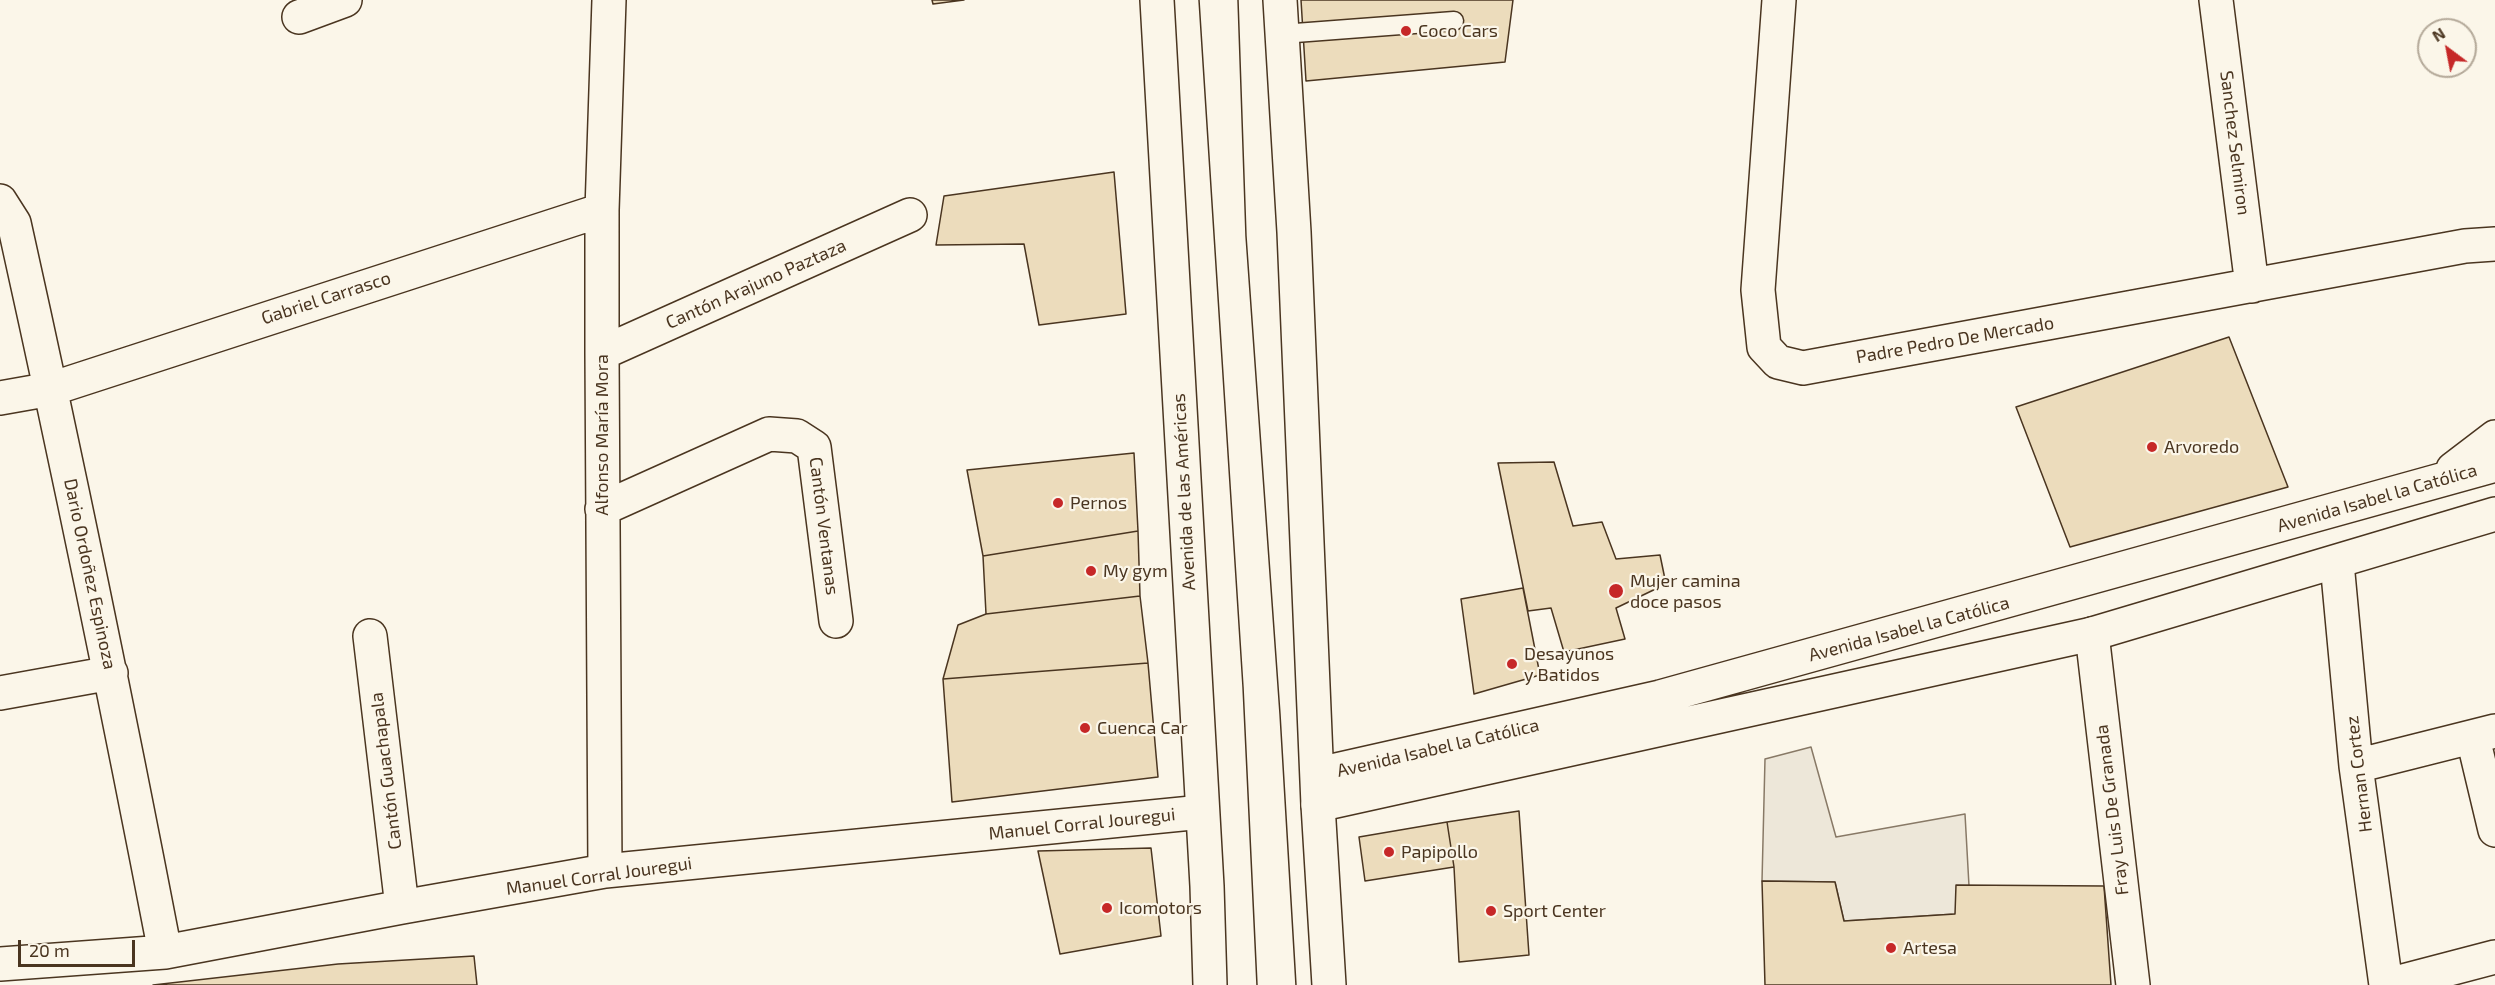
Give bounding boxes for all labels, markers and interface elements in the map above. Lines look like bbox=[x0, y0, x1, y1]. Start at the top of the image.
north arrow bbox=[2417, 18, 2477, 78]
place label: Coco Cars bbox=[1418, 20, 1498, 42]
text: N bbox=[2428, 23, 2448, 45]
marker: Coco Cars bbox=[1399, 24, 1413, 38]
street label: Sanchez Selmiron bbox=[2215, 69, 2255, 217]
street label: Cantón Arajuno Paztaza bbox=[662, 234, 850, 334]
street label: Gabriel Carrasco bbox=[259, 267, 393, 329]
street label: Padre Pedro De Mercado bbox=[1854, 312, 2056, 368]
street label: Alfonso María Mora bbox=[591, 354, 613, 516]
street label: Avenida de las Américas bbox=[1168, 393, 1200, 591]
place label: Arvoredo bbox=[2164, 436, 2239, 458]
marker: Arvoredo bbox=[2145, 440, 2159, 454]
street label: Cantón Ventanas bbox=[805, 456, 843, 596]
street label: Avenida Isabel la Católica bbox=[2275, 459, 2479, 537]
street label: Dario Ordoñez Espinoza bbox=[59, 477, 121, 671]
place label: Pernos bbox=[1070, 492, 1127, 514]
marker: Pernos bbox=[1051, 496, 1065, 510]
place label: My gym bbox=[1103, 560, 1168, 582]
marker: My gym bbox=[1084, 564, 1098, 578]
place label: Mujer camina doce pasos bbox=[1630, 570, 1741, 612]
marker: Mujer camina doce pasos bbox=[1607, 582, 1625, 600]
street label: Avenida Isabel la Católica bbox=[1806, 592, 2012, 666]
place label: Desayunos y Batidos bbox=[1524, 643, 1614, 686]
marker: Desayunos y Batidos bbox=[1505, 657, 1519, 671]
street label: Cantón Guachapala bbox=[366, 691, 406, 851]
street label: Avenida Isabel la Católica bbox=[1335, 714, 1541, 782]
street label: Hernan Cortez bbox=[2341, 715, 2377, 833]
place label: Cuenca Car bbox=[1097, 717, 1188, 739]
marker: Cuenca Car bbox=[1078, 721, 1092, 735]
street label: Fray Luis De Granada bbox=[2091, 723, 2133, 897]
street label: Manuel Corral Jouregui bbox=[988, 803, 1176, 845]
place label: Papipollo bbox=[1401, 841, 1478, 863]
marker: Papipollo bbox=[1382, 845, 1396, 859]
street label: Manuel Corral Jouregui bbox=[505, 852, 693, 900]
place label: Icomotors bbox=[1119, 897, 1202, 919]
place label: Sport Center bbox=[1503, 900, 1606, 922]
marker: Icomotors bbox=[1100, 901, 1114, 915]
marker: Sport Center bbox=[1484, 904, 1498, 918]
scale bar bbox=[21, 928, 138, 966]
place label: Artesa bbox=[1903, 937, 1957, 959]
text: 20 m bbox=[29, 939, 70, 961]
marker: Artesa bbox=[1884, 941, 1898, 955]

